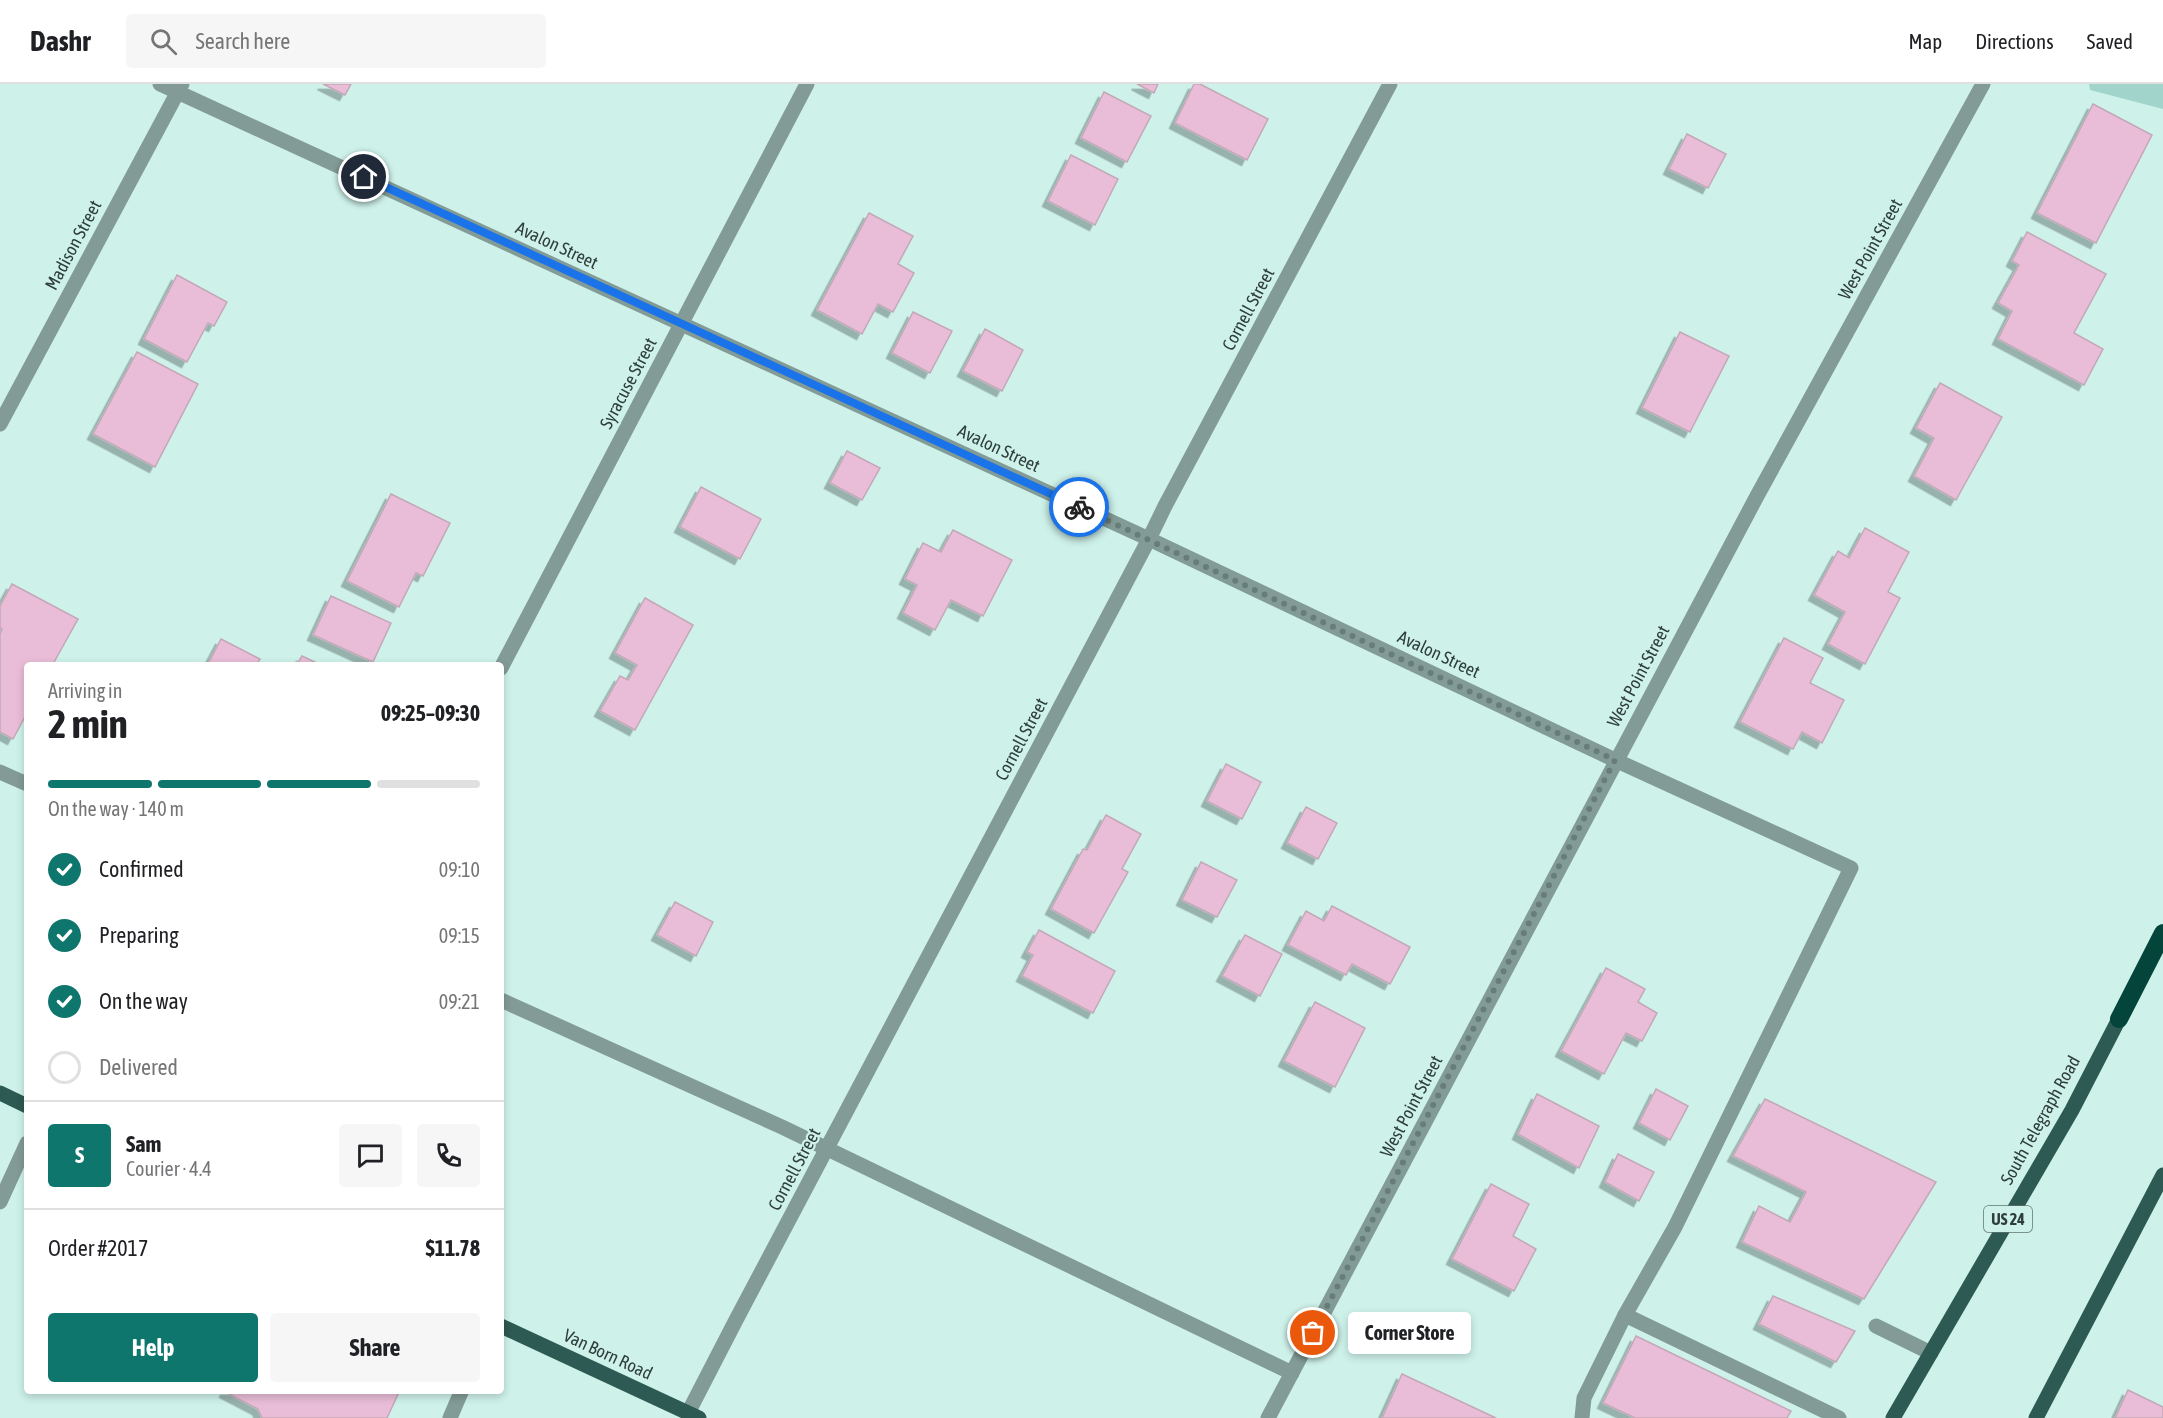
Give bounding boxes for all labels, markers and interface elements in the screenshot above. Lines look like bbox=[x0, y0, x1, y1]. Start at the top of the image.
search box bbox=[126, 14, 546, 68]
text: Dashr bbox=[30, 25, 90, 57]
icon: search bbox=[147, 25, 180, 58]
text: Search here bbox=[195, 28, 290, 54]
text: Map bbox=[1908, 29, 1942, 53]
text: Directions bbox=[1975, 29, 2054, 53]
text: Saved bbox=[2087, 29, 2133, 53]
pin bbox=[338, 151, 389, 202]
icon: home bbox=[347, 160, 380, 193]
street label: West Point Street bbox=[1834, 195, 1906, 303]
street label: Madison Street bbox=[41, 197, 105, 293]
street label: Avalon Street bbox=[513, 217, 601, 273]
street label: Cornell Street bbox=[1218, 264, 1278, 354]
street label: Syracuse Street bbox=[595, 334, 661, 432]
street label: Avalon Street bbox=[955, 420, 1043, 476]
courier bbox=[1049, 477, 1109, 537]
icon: bike bbox=[1063, 491, 1096, 524]
street label: West Point Street bbox=[1602, 622, 1674, 730]
street label: Avalon Street bbox=[1395, 626, 1483, 682]
text: Arriving in bbox=[48, 679, 122, 702]
street label: Cornell Street bbox=[991, 694, 1051, 784]
text: 09:25–09:30 bbox=[381, 700, 480, 726]
text: 2 min bbox=[48, 702, 128, 746]
text: On the way · 140 m bbox=[48, 797, 184, 820]
icon: check bbox=[48, 853, 81, 886]
text: Confirmed bbox=[99, 856, 184, 882]
text: 09:10 bbox=[439, 858, 480, 881]
icon: check bbox=[48, 919, 81, 952]
text: Preparing bbox=[99, 922, 179, 948]
text: 09:15 bbox=[439, 924, 480, 947]
icon: check bbox=[48, 985, 81, 1018]
text: On the way bbox=[99, 988, 188, 1014]
text: 09:21 bbox=[439, 990, 480, 1013]
street label: West Point Street bbox=[1375, 1052, 1447, 1160]
street label: South Telegraph Road bbox=[1996, 1052, 2084, 1188]
text: Delivered bbox=[99, 1054, 178, 1080]
button: chat bbox=[339, 1124, 402, 1187]
button: phone bbox=[417, 1124, 480, 1187]
street label: Cornell Street bbox=[764, 1124, 824, 1214]
text: Sam bbox=[126, 1131, 161, 1157]
text: S bbox=[75, 1142, 84, 1168]
text: Courier · 4.4 bbox=[126, 1157, 212, 1180]
road number: US 24 bbox=[1984, 1206, 2032, 1232]
text: Order #2017 bbox=[48, 1235, 148, 1261]
text: $11.78 bbox=[425, 1235, 480, 1261]
pin bbox=[1287, 1307, 1338, 1358]
callout: Corner Store bbox=[1349, 1312, 1472, 1354]
button: Help bbox=[48, 1313, 258, 1382]
button: Share bbox=[270, 1313, 480, 1382]
icon: bag bbox=[1296, 1316, 1329, 1349]
text: Corner Store bbox=[1364, 1321, 1455, 1344]
street label: Van Born Road bbox=[560, 1324, 656, 1384]

